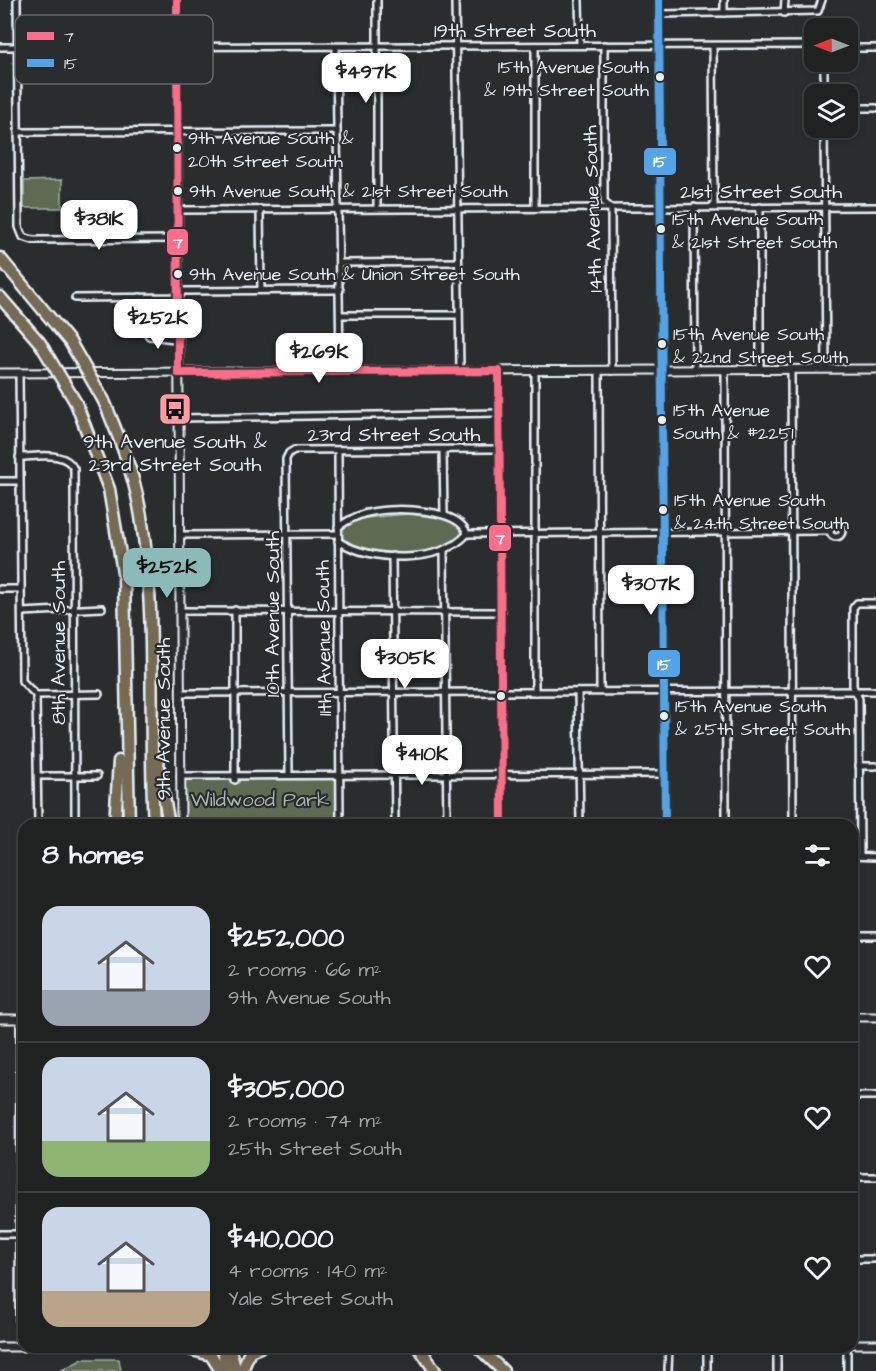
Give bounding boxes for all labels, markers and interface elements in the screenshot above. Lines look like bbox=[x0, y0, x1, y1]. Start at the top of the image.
legend bbox=[15, 15, 213, 84]
street label: 19th Street South bbox=[434, 17, 596, 45]
north arrow bbox=[804, 18, 858, 72]
map controls bbox=[804, 18, 858, 138]
text: 7 bbox=[64, 26, 74, 48]
text: 15 bbox=[64, 53, 78, 75]
pin: $497K bbox=[324, 53, 408, 104]
place label: 15th Avenue South & 19th Street South bbox=[484, 55, 649, 103]
text: $497K bbox=[336, 58, 396, 86]
marker: 15th Avenue South & 19th Street South bbox=[654, 71, 666, 83]
button: layers bbox=[804, 84, 858, 138]
street label: 14th Avenue South bbox=[576, 125, 610, 293]
place label: 9th Avenue South & 20th Street South bbox=[188, 126, 354, 174]
marker: 9th Avenue South & 20th Street South bbox=[171, 142, 183, 154]
line badge: 15 bbox=[643, 147, 677, 176]
text: 15 bbox=[653, 151, 667, 173]
street label: 21st Street South bbox=[680, 178, 842, 206]
place label: 9th Avenue South & 21st Street South bbox=[189, 179, 508, 204]
marker: 9th Avenue South & 21st Street South bbox=[172, 185, 184, 197]
pin: $381K bbox=[57, 200, 141, 251]
text: $381K bbox=[75, 205, 123, 233]
place label: 15th Avenue South & 21st Street South bbox=[672, 207, 837, 255]
marker: 15th Avenue South & 21st Street South bbox=[655, 223, 667, 235]
line badge: 7 bbox=[166, 228, 189, 256]
text: 7 bbox=[172, 232, 183, 254]
place label: 9th Avenue South & Union Street South bbox=[189, 262, 520, 287]
marker: 9th Avenue South & Union Street South bbox=[172, 268, 184, 280]
pin: $252K bbox=[116, 299, 200, 350]
text: $252K bbox=[128, 304, 188, 332]
place label: 15th Avenue South & 22nd Street South bbox=[673, 322, 848, 370]
pin: $269K bbox=[277, 333, 361, 384]
text: $269K bbox=[290, 338, 348, 366]
marker: 15th Avenue South & 22nd Street South bbox=[656, 338, 668, 350]
bus stop icon: 9th Avenue South & 23rd Street South bbox=[157, 391, 193, 427]
place label: 15th Avenue South & #2251 bbox=[673, 398, 794, 446]
marker: 15th Avenue South & #2251 bbox=[656, 414, 668, 426]
street label: 23rd Street South bbox=[308, 421, 481, 449]
place label: 9th Avenue South & 23rd Street South bbox=[83, 428, 268, 479]
place label: 15th Avenue South & 24th Street South bbox=[674, 488, 849, 536]
marker: 15th Avenue South & 24th Street South bbox=[657, 504, 669, 516]
line badge: 7 bbox=[488, 524, 512, 552]
text: 7 bbox=[494, 528, 505, 550]
street label: 10th Avenue South bbox=[259, 531, 287, 697]
pin: $252K bbox=[125, 548, 209, 599]
text: $252K bbox=[137, 553, 197, 581]
street label: 11th Avenue South bbox=[309, 560, 339, 716]
street label: 8th Avenue South bbox=[45, 561, 73, 725]
pin: $307K bbox=[609, 565, 693, 616]
text: $307K bbox=[622, 570, 680, 598]
street label: 9th Avenue South bbox=[150, 638, 178, 800]
pin: $305K bbox=[363, 639, 447, 690]
text: $305K bbox=[375, 644, 435, 672]
line badge: 15 bbox=[647, 649, 681, 678]
text: 15 bbox=[657, 654, 671, 676]
unlabelled marker bbox=[495, 690, 507, 702]
place label: 15th Avenue South & 25th Street South bbox=[675, 694, 851, 742]
marker: 15th Avenue South & 25th Street South bbox=[658, 710, 670, 722]
pin: $410K bbox=[380, 735, 464, 786]
text: $410K bbox=[396, 740, 448, 768]
park label: Wildwood Park bbox=[191, 786, 329, 814]
text: 8 homes bbox=[42, 837, 144, 873]
icon: filters bbox=[801, 839, 834, 872]
text: $252,000 bbox=[228, 920, 344, 956]
icon: home bbox=[90, 930, 162, 1002]
icon: heart bbox=[801, 950, 834, 983]
text: 2 rooms · 66 m² bbox=[228, 956, 382, 984]
text: 9th Avenue South bbox=[228, 984, 391, 1012]
text: $305,000 bbox=[228, 1071, 344, 1107]
icon: home bbox=[90, 1081, 162, 1153]
icon: heart bbox=[801, 1101, 834, 1134]
text: 2 rooms · 74 m² bbox=[228, 1107, 382, 1135]
text: 25th Street South bbox=[228, 1135, 402, 1163]
text: $410,000 bbox=[228, 1221, 334, 1257]
icon: home bbox=[90, 1231, 162, 1303]
icon: heart bbox=[801, 1251, 834, 1284]
text: 4 rooms · 140 m² bbox=[228, 1257, 387, 1285]
text: Yale Street South bbox=[228, 1285, 393, 1313]

